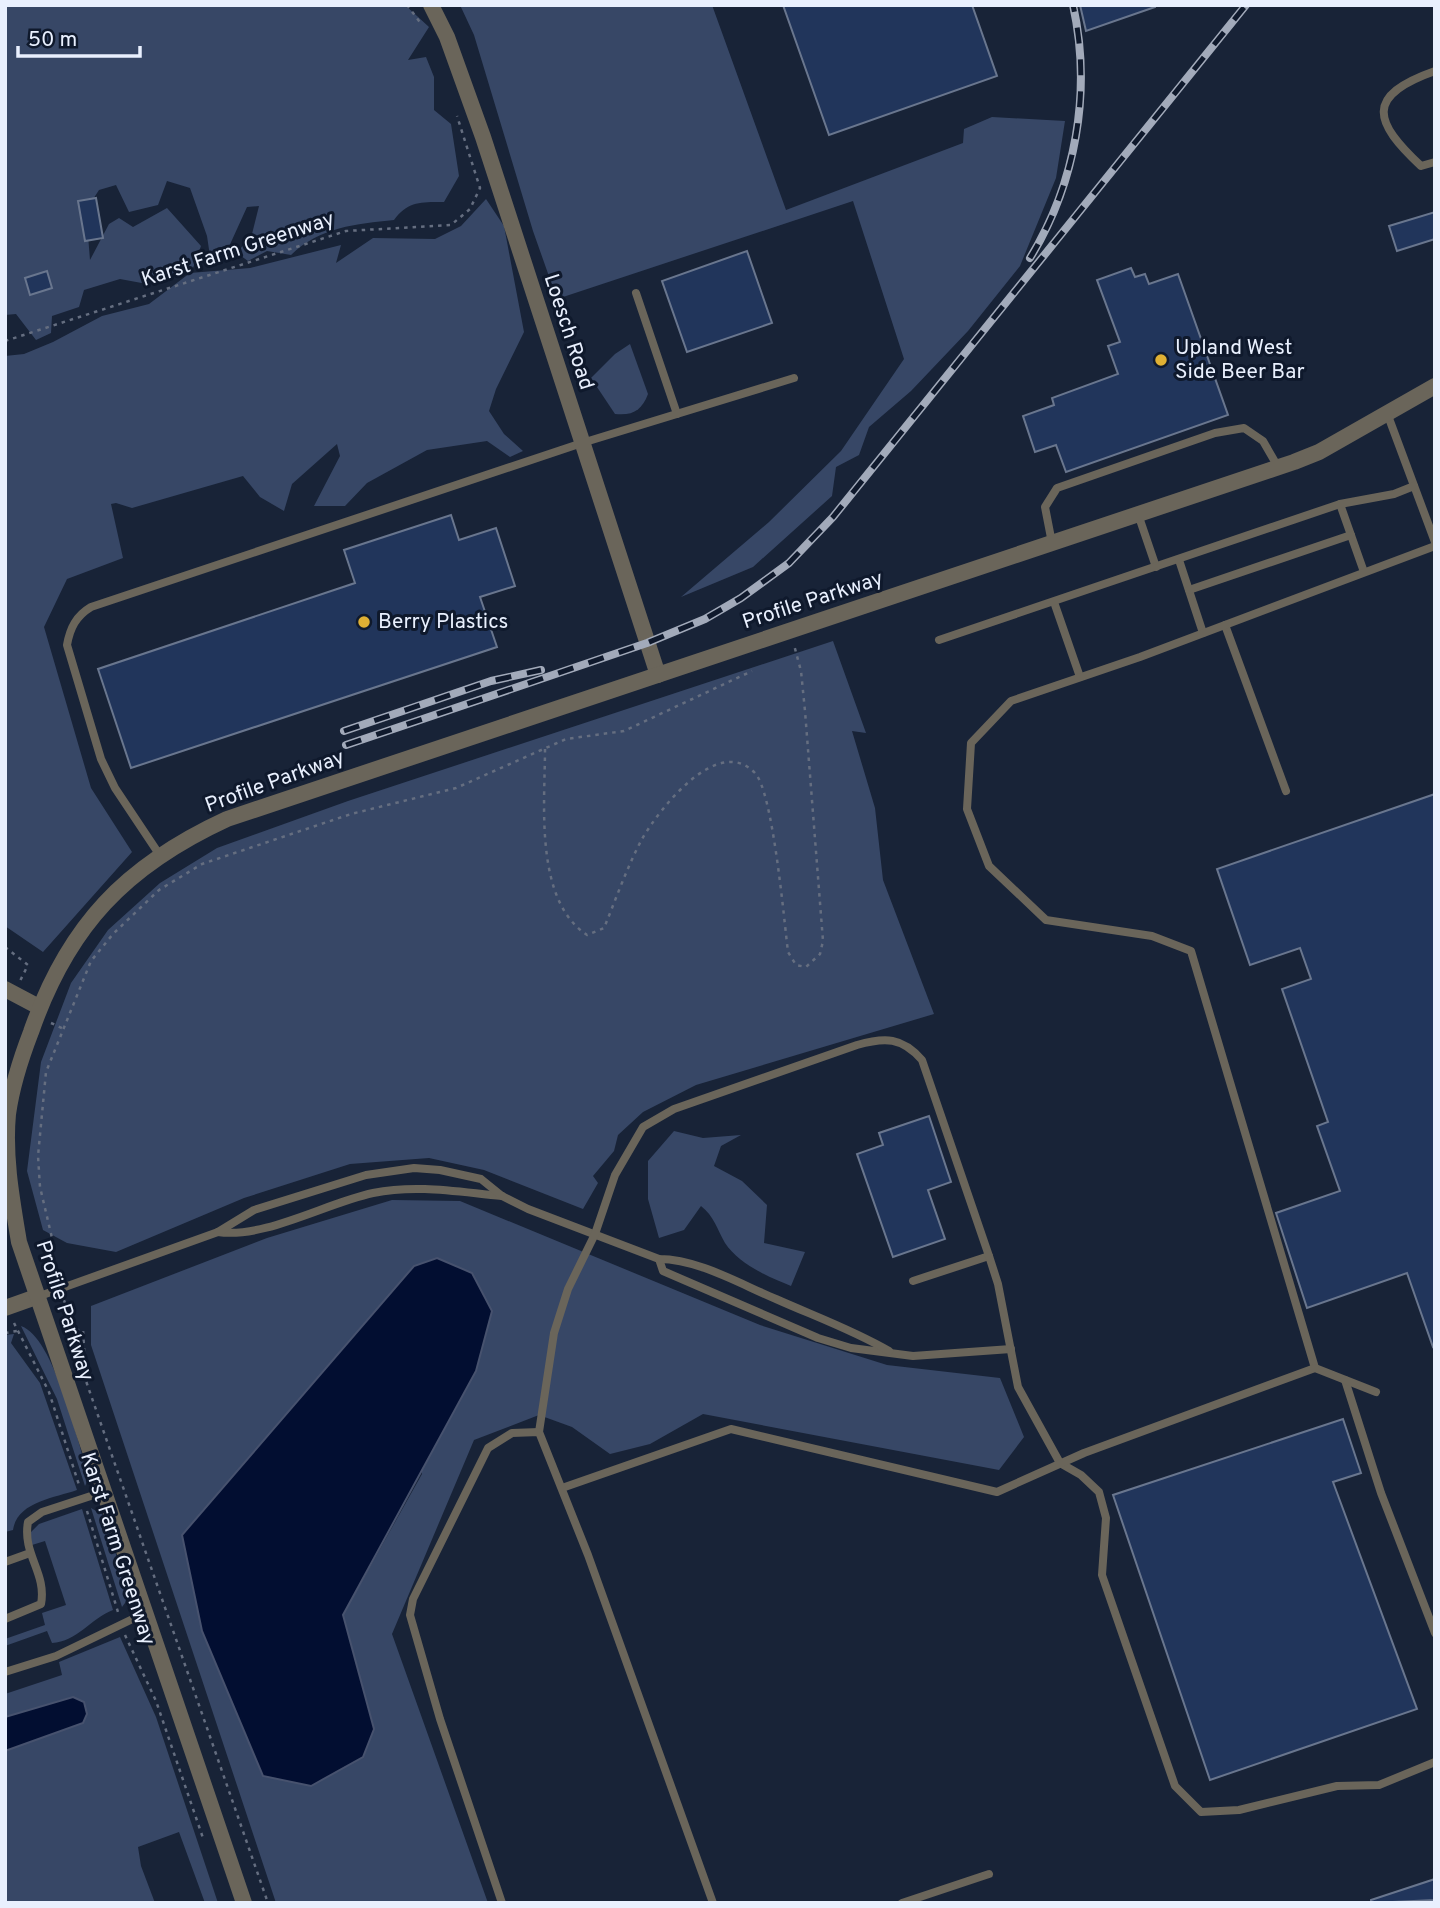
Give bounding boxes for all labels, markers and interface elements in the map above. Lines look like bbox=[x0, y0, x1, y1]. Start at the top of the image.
scale bar bbox=[18, 14, 140, 58]
text: 50 m bbox=[28, 27, 77, 54]
street label: Karst Farm Greenway bbox=[138, 206, 338, 294]
street label: Loesch Road bbox=[537, 271, 599, 393]
place label: Upland West Side Beer Bar bbox=[1175, 335, 1305, 386]
marker: Upland West Side Beer Bar bbox=[1153, 352, 1169, 368]
street label: Profile Parkway bbox=[739, 566, 887, 636]
place label: Berry Plastics bbox=[378, 609, 508, 636]
marker: Berry Plastics bbox=[356, 614, 372, 630]
street label: Profile Parkway bbox=[202, 744, 348, 820]
street label: Profile Parkway bbox=[29, 1237, 99, 1385]
street label: Karst Farm Greenway bbox=[73, 1449, 161, 1649]

